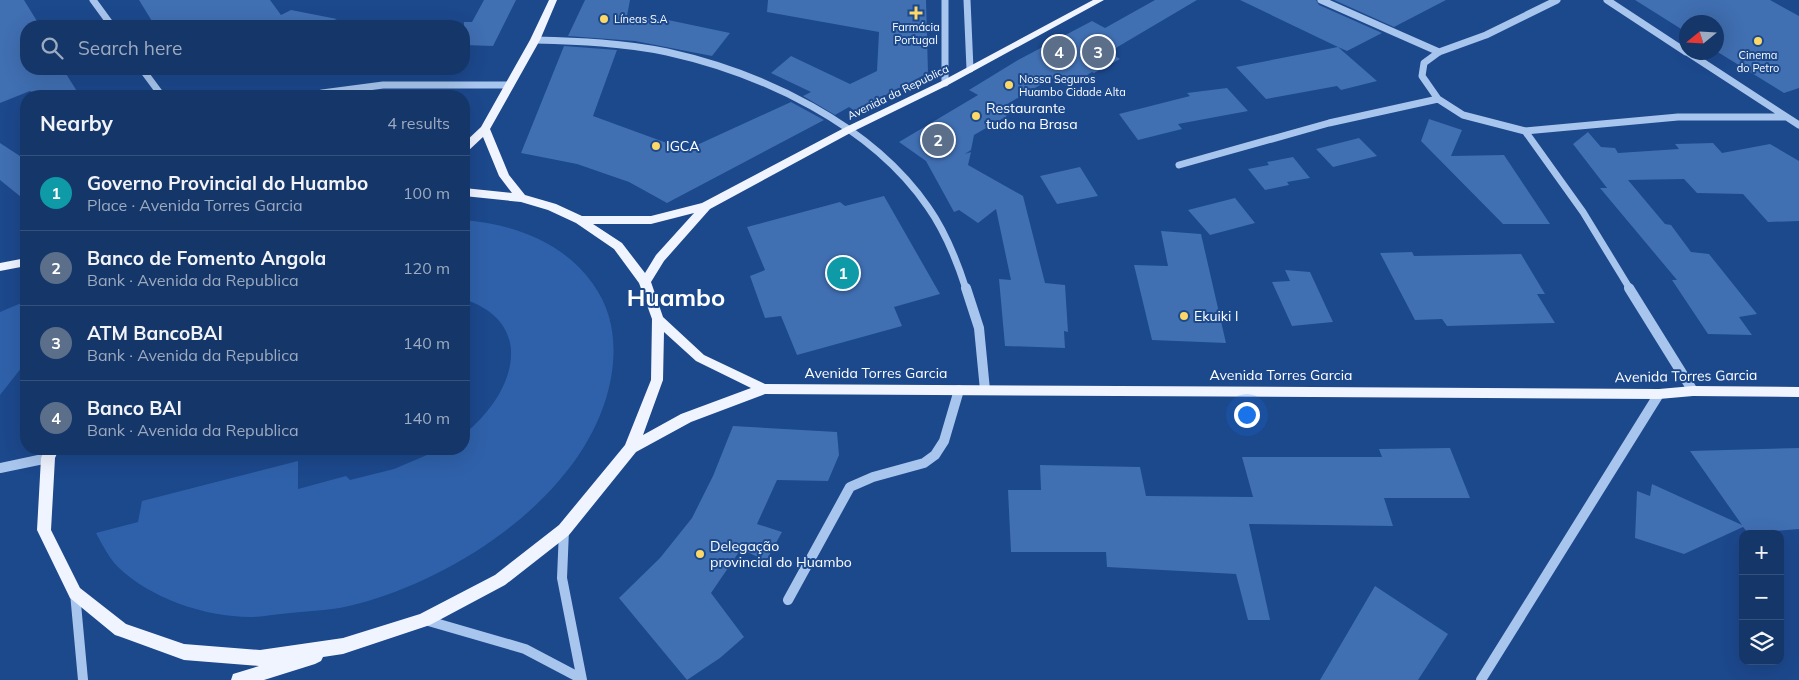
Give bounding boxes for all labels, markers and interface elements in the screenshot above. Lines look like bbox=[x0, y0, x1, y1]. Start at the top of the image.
marker: Farmácia Portugal bbox=[910, 7, 922, 19]
place label: Líneas S.A bbox=[614, 12, 668, 26]
marker: Líneas S.A bbox=[598, 13, 610, 25]
north arrow bbox=[1679, 15, 1724, 60]
search box bbox=[20, 20, 470, 75]
place label: Farmácia Portugal bbox=[892, 20, 940, 47]
pin: 4 bbox=[1043, 33, 1075, 71]
pin: 3 bbox=[1082, 33, 1114, 71]
icon: search bbox=[38, 34, 66, 62]
marker: Cinema do Petro bbox=[1752, 35, 1764, 47]
text: Search here bbox=[78, 36, 182, 60]
place label: Cinema do Petro bbox=[1737, 48, 1779, 75]
street label: Avenida da Republica bbox=[845, 61, 951, 123]
place label: Nossa Seguros Huambo Cidade Alta bbox=[1019, 72, 1126, 99]
marker: Nossa Seguros Huambo Cidade Alta bbox=[1003, 79, 1015, 91]
place label: Restaurante tudo na Brasa bbox=[986, 99, 1078, 133]
text: Nearby bbox=[40, 110, 113, 136]
marker: Restaurante tudo na Brasa bbox=[970, 110, 982, 122]
text: 4 results bbox=[387, 113, 450, 133]
pin: 2 bbox=[922, 121, 954, 159]
place label: IGCA bbox=[666, 137, 700, 155]
marker: IGCA bbox=[650, 140, 662, 152]
text: Governo Provincial do Huambo bbox=[87, 171, 368, 195]
text: 1 bbox=[51, 183, 61, 203]
text: 100 m bbox=[403, 183, 450, 203]
text: Place · Avenida Torres Garcia bbox=[87, 195, 303, 215]
text: Banco de Fomento Angola bbox=[87, 246, 326, 270]
pin: 1 bbox=[827, 254, 859, 292]
text: 2 bbox=[51, 258, 61, 278]
text: 120 m bbox=[403, 258, 450, 278]
text: Bank · Avenida da Republica bbox=[87, 270, 299, 290]
district label: Huambo bbox=[627, 282, 725, 312]
place label: Ekuiki l bbox=[1194, 307, 1238, 325]
marker: Ekuiki l bbox=[1178, 310, 1190, 322]
text: ATM BancoBAI bbox=[87, 321, 223, 345]
text: 3 bbox=[51, 333, 61, 353]
text: 140 m bbox=[403, 333, 450, 353]
text: Bank · Avenida da Republica bbox=[87, 345, 299, 365]
street label: Avenida Torres Garcia bbox=[805, 364, 947, 382]
street label: Avenida Torres Garcia bbox=[1210, 366, 1352, 384]
street label: Avenida Torres Garcia bbox=[1614, 366, 1758, 386]
text: Banco BAI bbox=[87, 396, 182, 420]
your location bbox=[1234, 402, 1260, 428]
text: 4 bbox=[51, 408, 61, 428]
text: 140 m bbox=[403, 408, 450, 428]
text: Bank · Avenida da Republica bbox=[87, 420, 299, 440]
map controls bbox=[1739, 530, 1784, 665]
button: + bbox=[1739, 530, 1784, 575]
place label: Delegação provincial do Huambo bbox=[710, 537, 852, 571]
marker: Delegação provincial do Huambo bbox=[694, 548, 706, 560]
button: − bbox=[1739, 575, 1784, 620]
button: layers bbox=[1739, 620, 1784, 665]

